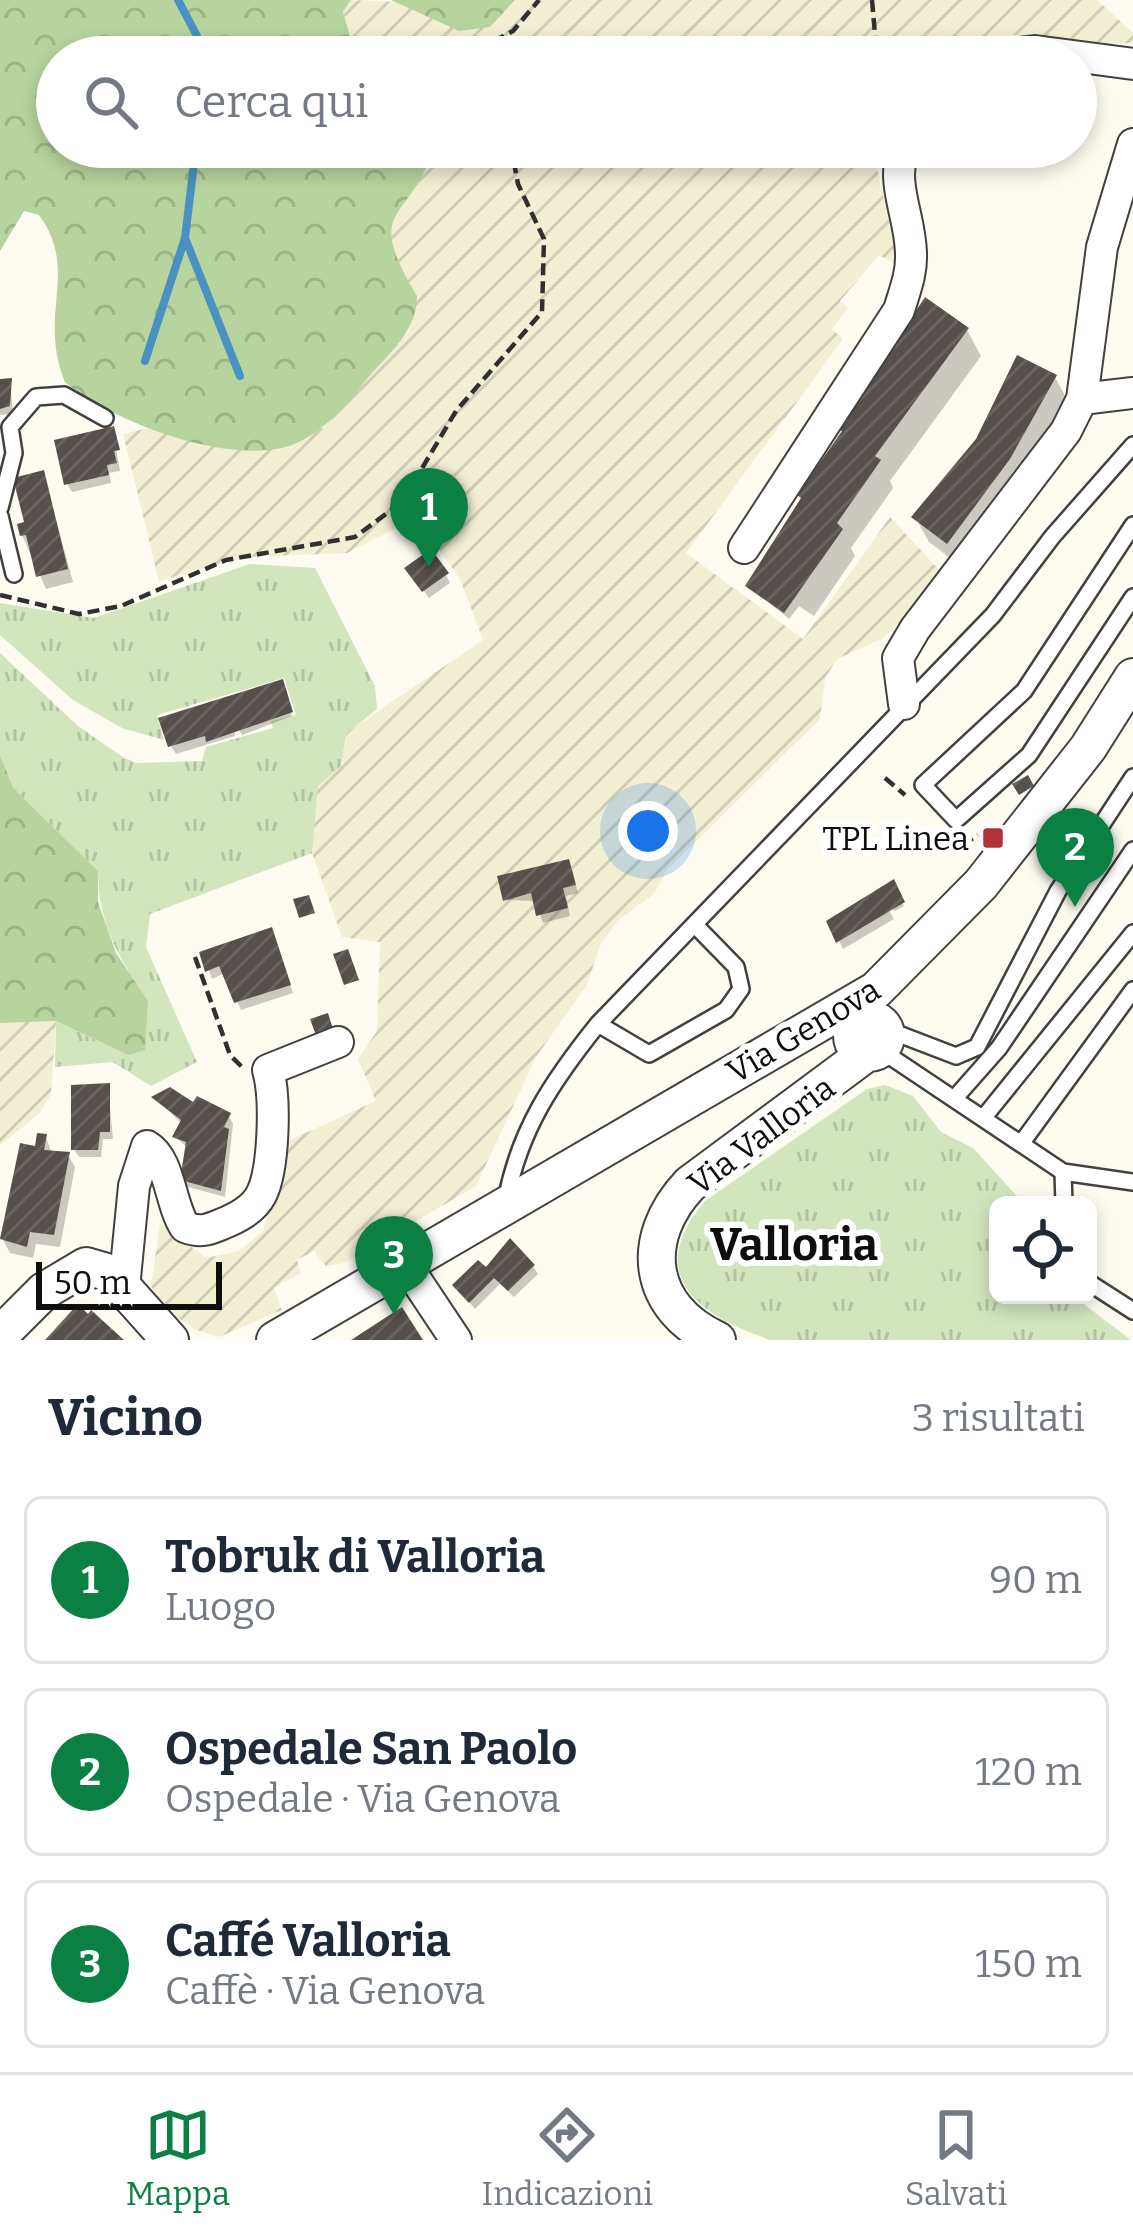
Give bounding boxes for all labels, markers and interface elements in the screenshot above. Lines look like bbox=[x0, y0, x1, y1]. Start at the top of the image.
search box bbox=[36, 36, 1097, 168]
icon: search bbox=[78, 69, 144, 135]
text: Cerca qui bbox=[174, 75, 368, 129]
pin: 1 bbox=[390, 468, 468, 567]
your location bbox=[618, 801, 678, 861]
pin: 2 bbox=[1036, 808, 1114, 907]
place label: TPL Linea bbox=[822, 819, 969, 859]
marker: TPL Linea bbox=[980, 825, 1006, 851]
street label: Via Genova bbox=[720, 969, 887, 1092]
street label: Via Valloria bbox=[680, 1068, 843, 1204]
map controls bbox=[989, 1196, 1097, 1304]
button: locate bbox=[989, 1196, 1097, 1304]
pin: 3 bbox=[355, 1216, 433, 1315]
district label: Valloria bbox=[710, 1218, 878, 1272]
scale bar bbox=[36, 1256, 222, 1309]
text: 50 m bbox=[54, 1263, 131, 1303]
text: Vicino bbox=[48, 1387, 203, 1449]
text: 3 risultati bbox=[912, 1395, 1085, 1441]
text: Tobruk di Valloria bbox=[165, 1530, 545, 1584]
text: 1 bbox=[82, 1557, 98, 1603]
text: 90 m bbox=[989, 1557, 1082, 1603]
text: Luogo bbox=[165, 1584, 276, 1630]
text: Ospedale San Paolo bbox=[165, 1722, 577, 1776]
text: 2 bbox=[79, 1749, 101, 1795]
text: 120 m bbox=[975, 1749, 1082, 1795]
text: Ospedale · Via Genova bbox=[165, 1776, 560, 1822]
text: Caffé Valloria bbox=[165, 1914, 451, 1968]
text: 3 bbox=[79, 1941, 101, 1987]
text: 150 m bbox=[975, 1941, 1082, 1987]
text: Caffè · Via Genova bbox=[165, 1968, 485, 2014]
tab: Mappa bbox=[126, 2102, 230, 2214]
tab: Indicazioni bbox=[482, 2102, 653, 2214]
tab: Salvati bbox=[905, 2102, 1007, 2214]

